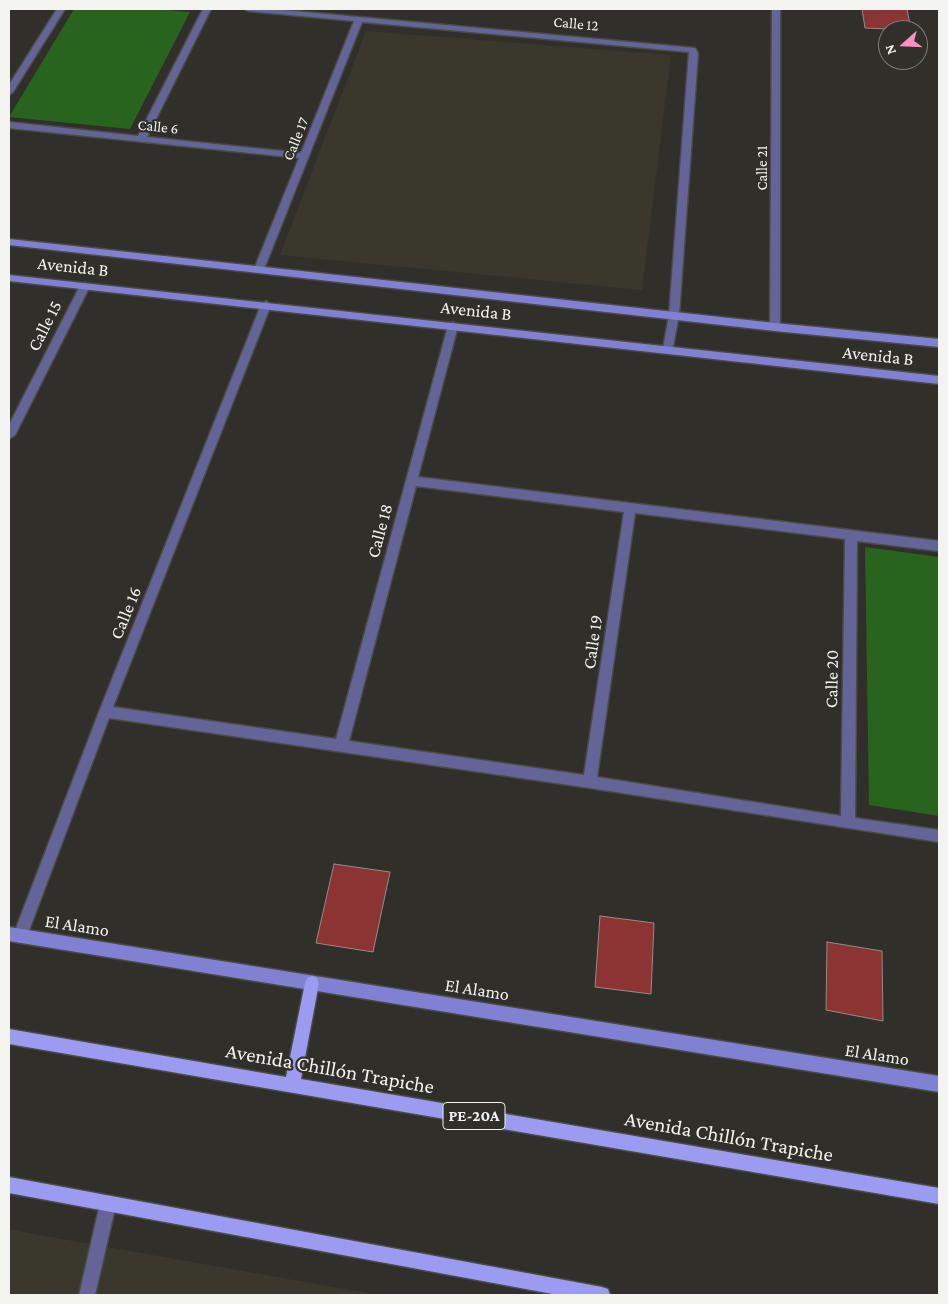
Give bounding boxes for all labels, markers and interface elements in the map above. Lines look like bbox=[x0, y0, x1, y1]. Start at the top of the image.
street label: Calle 12 bbox=[553, 13, 599, 35]
north arrow bbox=[878, 20, 928, 70]
text: N bbox=[881, 43, 899, 57]
street label: Calle 17 bbox=[279, 115, 313, 163]
street label: Calle 6 bbox=[137, 116, 179, 138]
street label: Calle 21 bbox=[753, 145, 771, 191]
street label: Avenida B bbox=[36, 253, 110, 281]
street label: Calle 15 bbox=[23, 297, 67, 355]
street label: Avenida B bbox=[439, 297, 513, 325]
street label: Avenida B bbox=[841, 342, 915, 370]
street label: Calle 18 bbox=[362, 502, 398, 560]
street label: Calle 16 bbox=[106, 584, 146, 642]
street label: Calle 19 bbox=[578, 613, 608, 671]
street label: Calle 20 bbox=[821, 650, 843, 708]
street label: El Alamo bbox=[43, 910, 111, 942]
street label: El Alamo bbox=[443, 974, 511, 1006]
street label: Avenida Chillón Trapiche bbox=[224, 1038, 436, 1100]
street label: El Alamo bbox=[843, 1039, 911, 1071]
road number: PE-20A bbox=[443, 1102, 505, 1130]
street label: Avenida Chillón Trapiche bbox=[623, 1106, 835, 1168]

